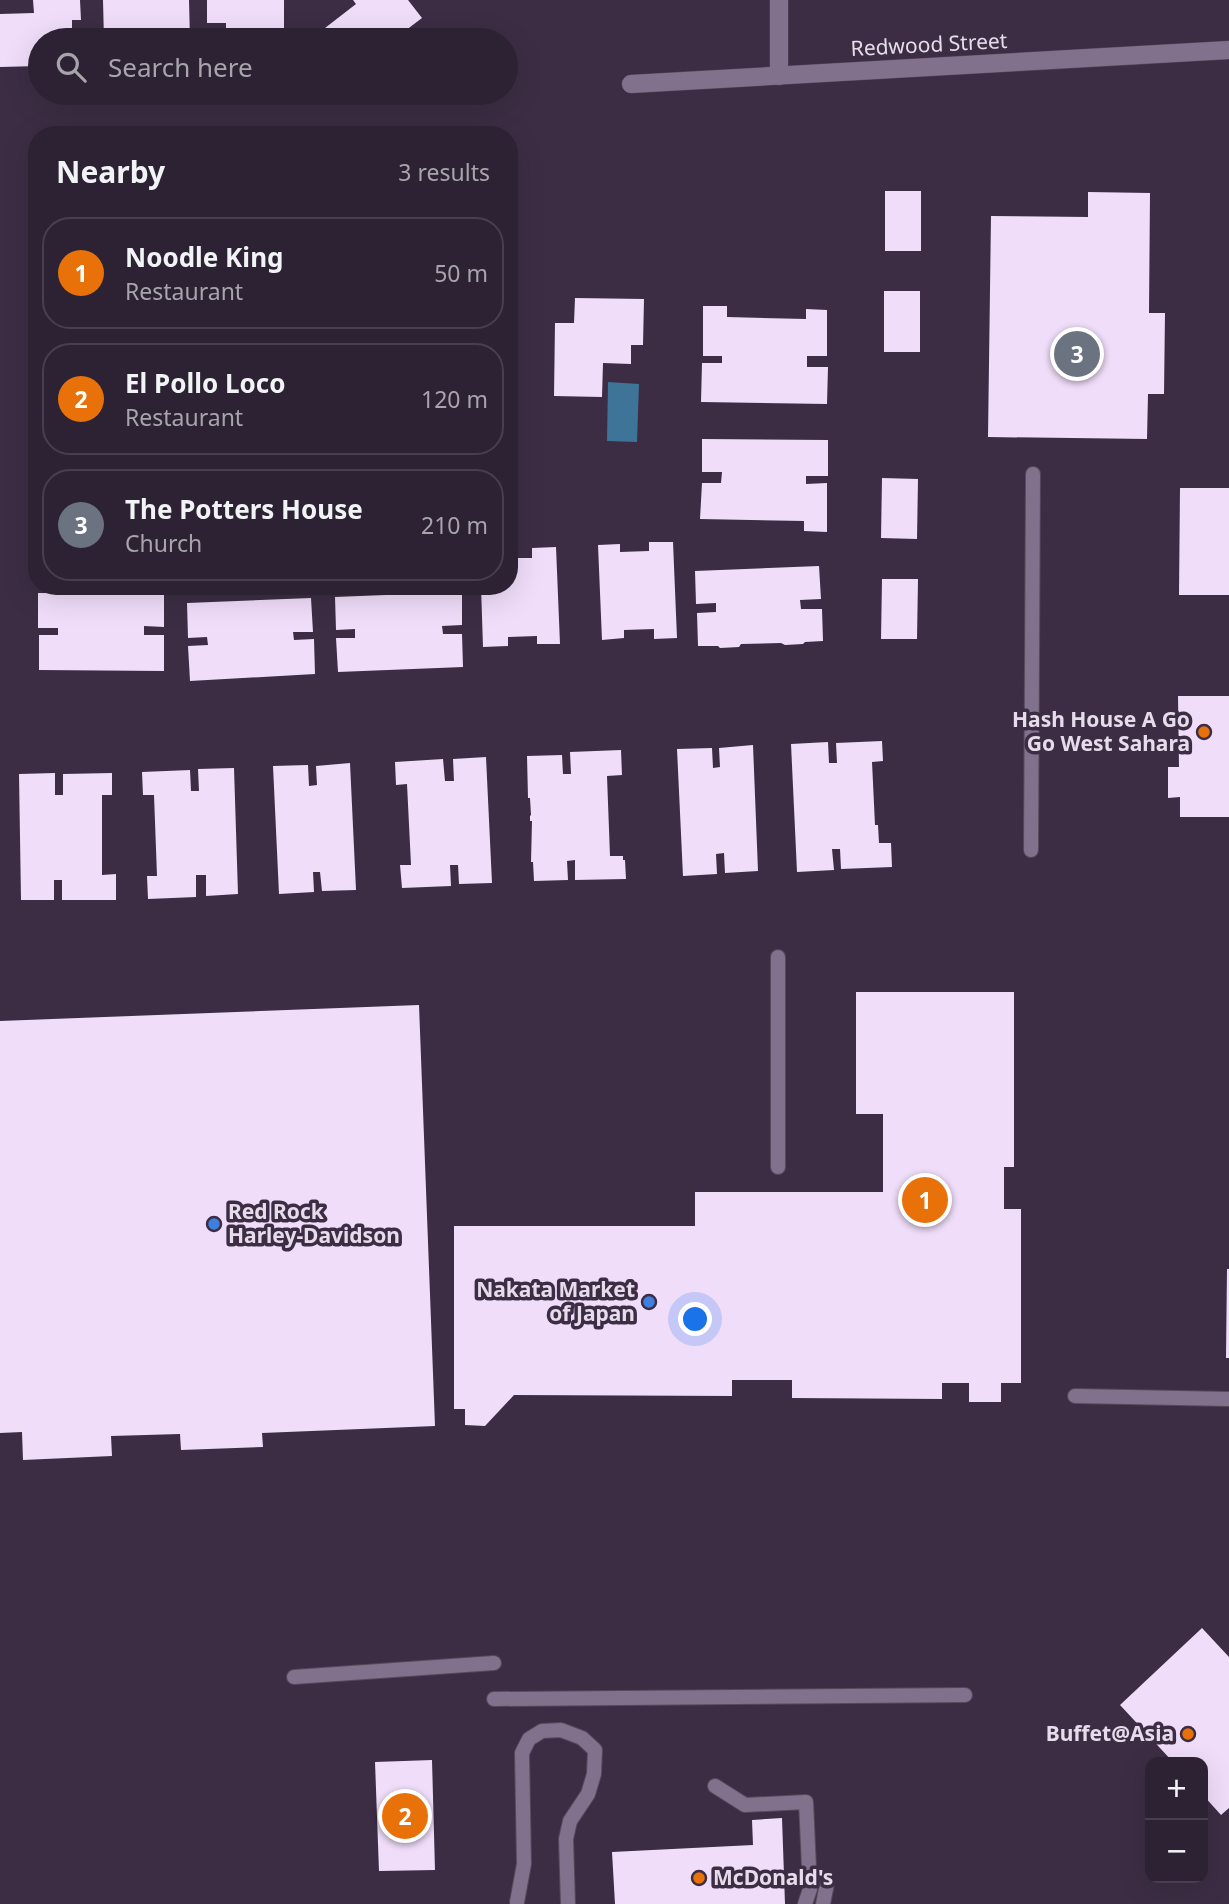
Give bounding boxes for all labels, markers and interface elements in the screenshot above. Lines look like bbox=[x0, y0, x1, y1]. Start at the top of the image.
street label: Redwood Street bbox=[850, 26, 1008, 62]
search box bbox=[28, 28, 518, 105]
icon: search bbox=[52, 48, 90, 86]
text: Search here bbox=[108, 49, 253, 85]
text: Nearby bbox=[56, 151, 165, 192]
text: 3 results bbox=[398, 156, 490, 188]
text: Noodle King bbox=[125, 239, 283, 275]
text: 1 bbox=[74, 257, 88, 289]
text: 50 m bbox=[434, 257, 488, 289]
text: Restaurant bbox=[125, 275, 243, 307]
pin: 3 bbox=[1054, 328, 1100, 380]
text: El Pollo Loco bbox=[125, 365, 285, 401]
text: 2 bbox=[74, 383, 88, 415]
text: 120 m bbox=[421, 383, 488, 415]
text: Restaurant bbox=[125, 401, 243, 433]
text: The Potters House bbox=[125, 491, 363, 527]
text: 3 bbox=[74, 509, 88, 541]
text: 210 m bbox=[421, 509, 488, 541]
text: Church bbox=[125, 527, 202, 559]
place label: Hash House A Go Go West Sahara bbox=[1012, 705, 1190, 757]
marker: Hash House A Go Go West Sahara bbox=[1196, 724, 1212, 740]
pin: 1 bbox=[902, 1174, 948, 1226]
place label: Red Rock Harley-Davidson bbox=[228, 1197, 400, 1249]
marker: Red Rock Harley-Davidson bbox=[206, 1216, 222, 1232]
place label: Nakata Market of Japan bbox=[476, 1275, 635, 1327]
marker: Nakata Market of Japan bbox=[641, 1294, 657, 1310]
your location bbox=[678, 1302, 712, 1336]
place label: Buffet@Asia bbox=[1046, 1719, 1174, 1747]
marker: Buffet@Asia bbox=[1180, 1726, 1196, 1742]
map controls bbox=[1145, 1757, 1208, 1883]
button: + bbox=[1145, 1757, 1208, 1820]
pin: 2 bbox=[382, 1790, 428, 1842]
button: − bbox=[1145, 1820, 1208, 1883]
place label: McDonald's bbox=[713, 1863, 833, 1891]
marker: McDonald's bbox=[691, 1870, 707, 1886]

